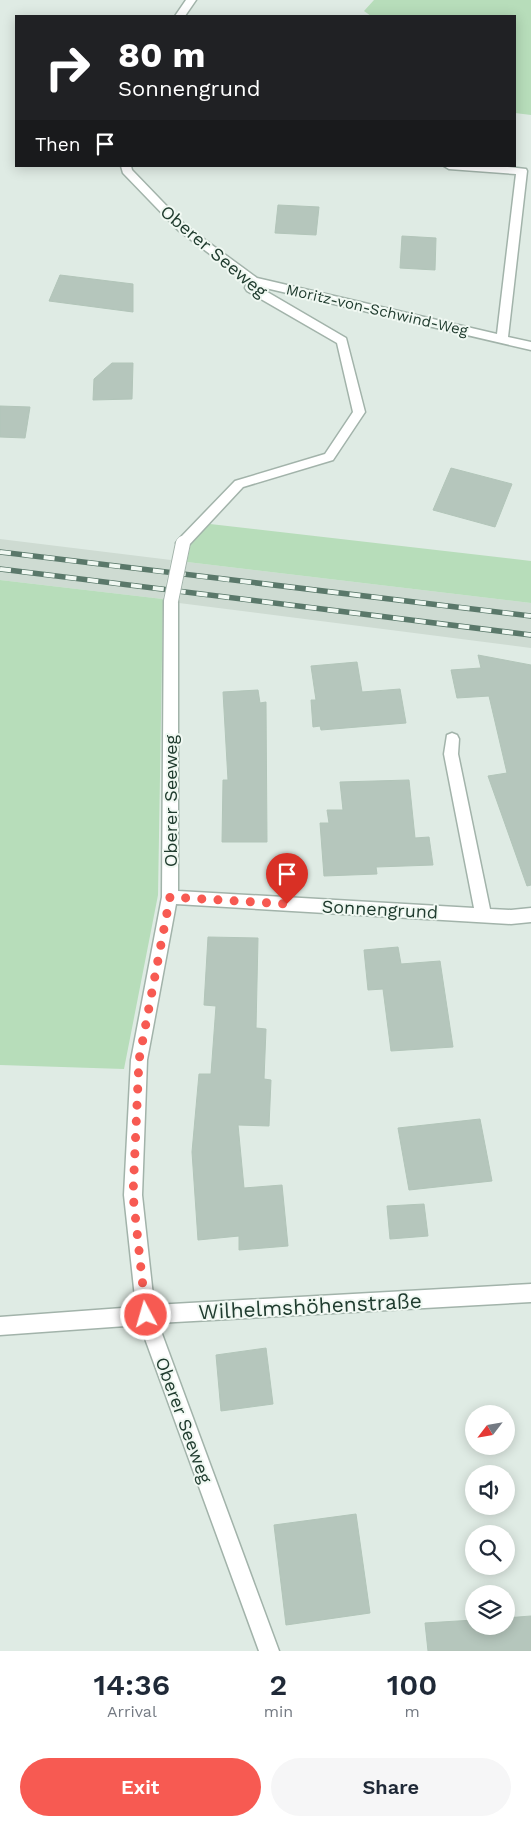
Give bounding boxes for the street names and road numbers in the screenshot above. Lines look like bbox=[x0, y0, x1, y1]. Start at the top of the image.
street label: Oberer Seeweg bbox=[157, 200, 272, 302]
street label: Moritz-von-Schwind-Weg bbox=[284, 280, 470, 340]
street label: Oberer Seeweg bbox=[160, 734, 181, 867]
street label: Sonnengrund bbox=[321, 895, 439, 923]
street label: Wilhelmshöhenstraße bbox=[198, 1288, 422, 1324]
street label: Oberer Seeweg bbox=[151, 1354, 217, 1486]

